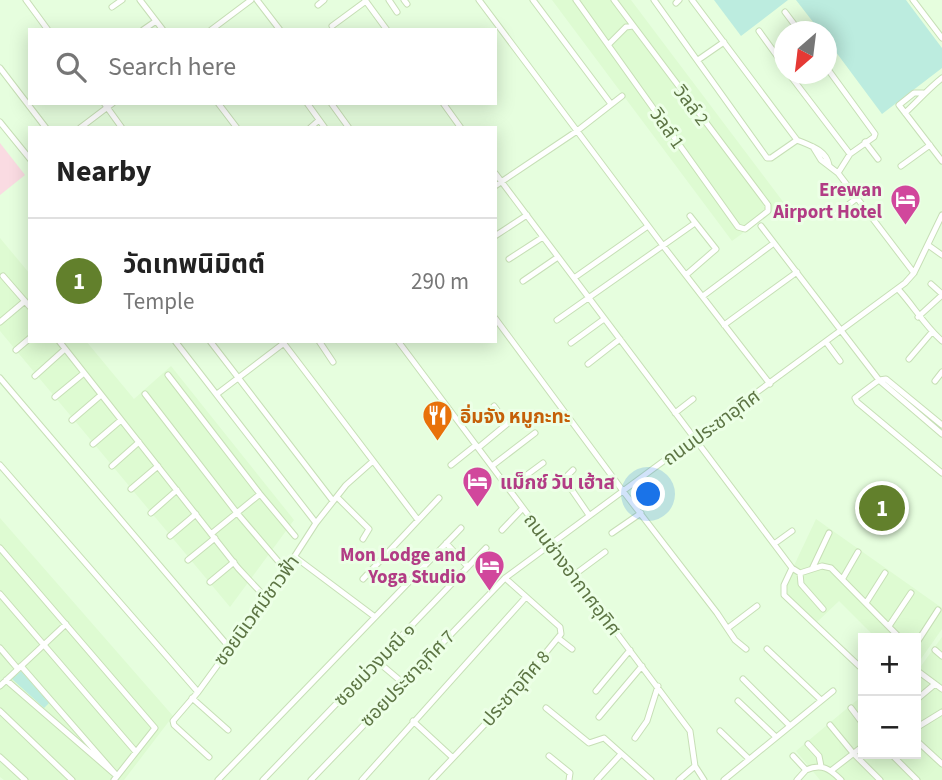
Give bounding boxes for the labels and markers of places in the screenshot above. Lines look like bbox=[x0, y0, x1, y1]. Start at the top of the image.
place label: Erewan Airport Hotel bbox=[772, 177, 883, 226]
hotel icon: Erewan Airport Hotel bbox=[888, 183, 922, 227]
restaurant icon: อิ่มจัง หมูกะทะ bbox=[420, 399, 454, 443]
place label: อิ่มจัง หมูกะทะ bbox=[460, 404, 571, 431]
hotel icon: แม็กซ์ วัน เฮ้าส bbox=[460, 465, 494, 509]
place label: แม็กซ์ วัน เฮ้าส bbox=[500, 470, 615, 497]
pin: 1 bbox=[859, 482, 905, 534]
place label: Mon Lodge and Yoga Studio bbox=[340, 542, 466, 591]
hotel icon: Mon Lodge and Yoga Studio bbox=[472, 548, 506, 592]

